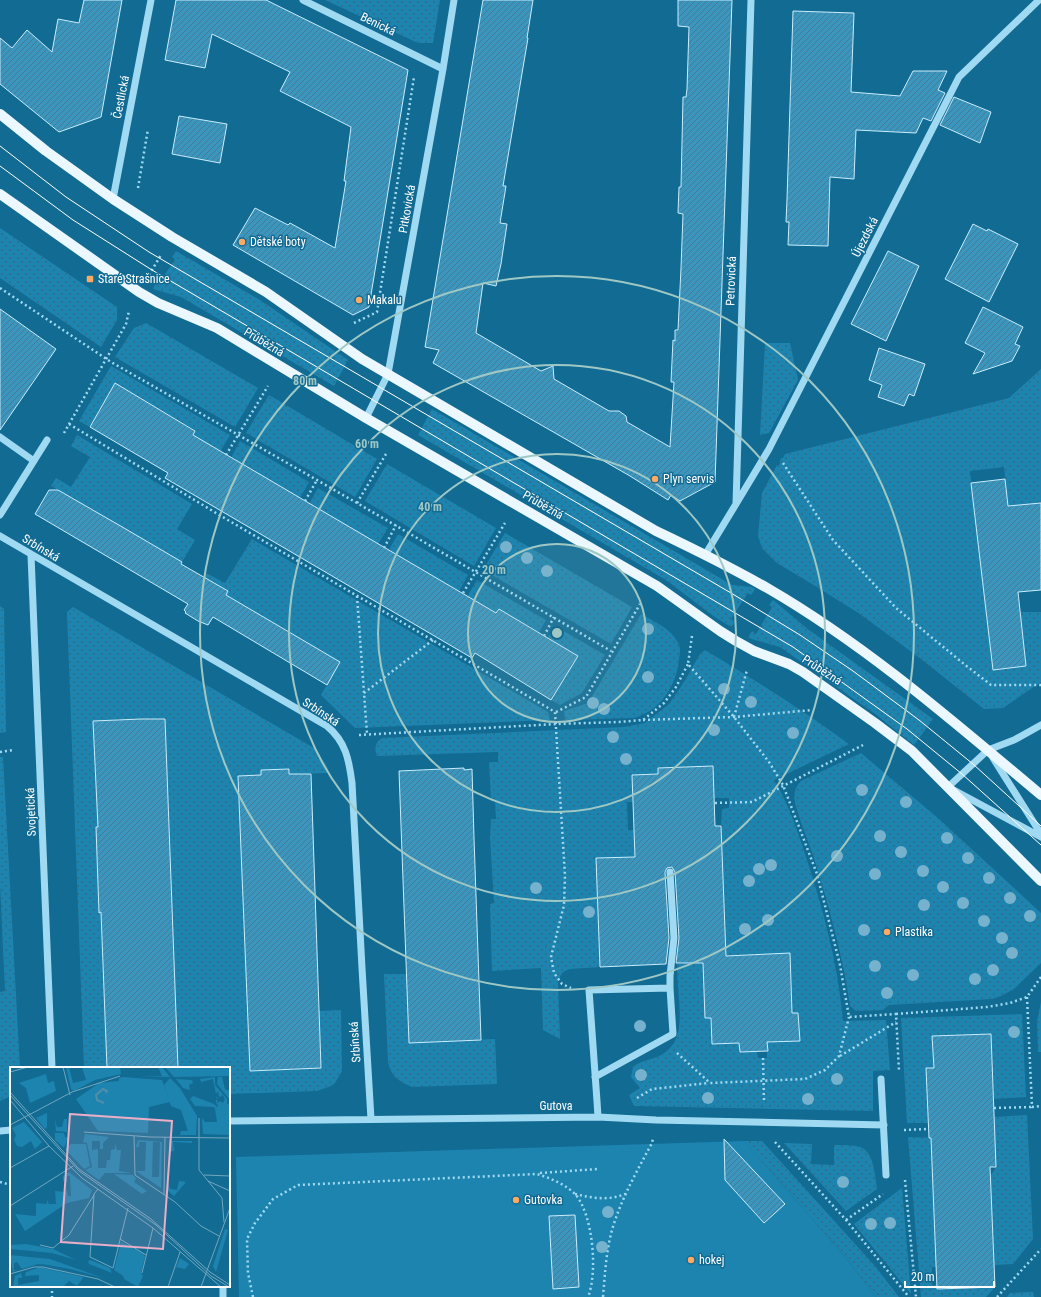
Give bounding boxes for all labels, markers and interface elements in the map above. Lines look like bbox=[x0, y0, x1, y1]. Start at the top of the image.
street label: Benická bbox=[358, 9, 398, 39]
street label: Čestlická bbox=[109, 74, 132, 120]
street label: Pitkovická bbox=[396, 183, 418, 234]
street label: Újezdská bbox=[848, 214, 881, 259]
place label: Dětské boty bbox=[250, 235, 306, 249]
marker: Dětské boty bbox=[237, 237, 247, 247]
street label: Petrovická bbox=[723, 256, 739, 306]
place label: Staré Strašnice bbox=[98, 272, 170, 286]
marker: Staré Strašnice bbox=[85, 274, 95, 284]
place label: Makalu bbox=[367, 293, 402, 307]
marker: Makalu bbox=[354, 295, 364, 305]
street label: Průběžná bbox=[241, 325, 287, 360]
text: 80 m bbox=[293, 374, 317, 388]
text: 60 m bbox=[355, 437, 379, 451]
place label: Plyn servis bbox=[663, 472, 714, 486]
marker: Plyn servis bbox=[650, 474, 660, 484]
street label: Průběžná bbox=[520, 488, 566, 522]
text: 40 m bbox=[418, 500, 442, 514]
street label: Srbínská bbox=[20, 531, 62, 565]
text: 20 m bbox=[482, 563, 506, 577]
centre of rings bbox=[550, 626, 564, 640]
street label: Průběžná bbox=[800, 652, 845, 688]
street label: Srbínská bbox=[300, 695, 342, 729]
street label: Svojetická bbox=[23, 787, 39, 837]
place label: Plastika bbox=[895, 925, 933, 939]
marker: Plastika bbox=[882, 927, 892, 937]
street label: Srbínská bbox=[347, 1021, 363, 1063]
inset map bbox=[10, 1067, 230, 1287]
street label: Gutova bbox=[539, 1099, 573, 1113]
place label: Gutovka bbox=[524, 1193, 563, 1207]
marker: Gutovka bbox=[511, 1195, 521, 1205]
place label: hokej bbox=[699, 1253, 724, 1267]
marker: hokej bbox=[686, 1255, 696, 1265]
scale bar bbox=[905, 1263, 994, 1289]
text: 20 m bbox=[911, 1270, 935, 1284]

